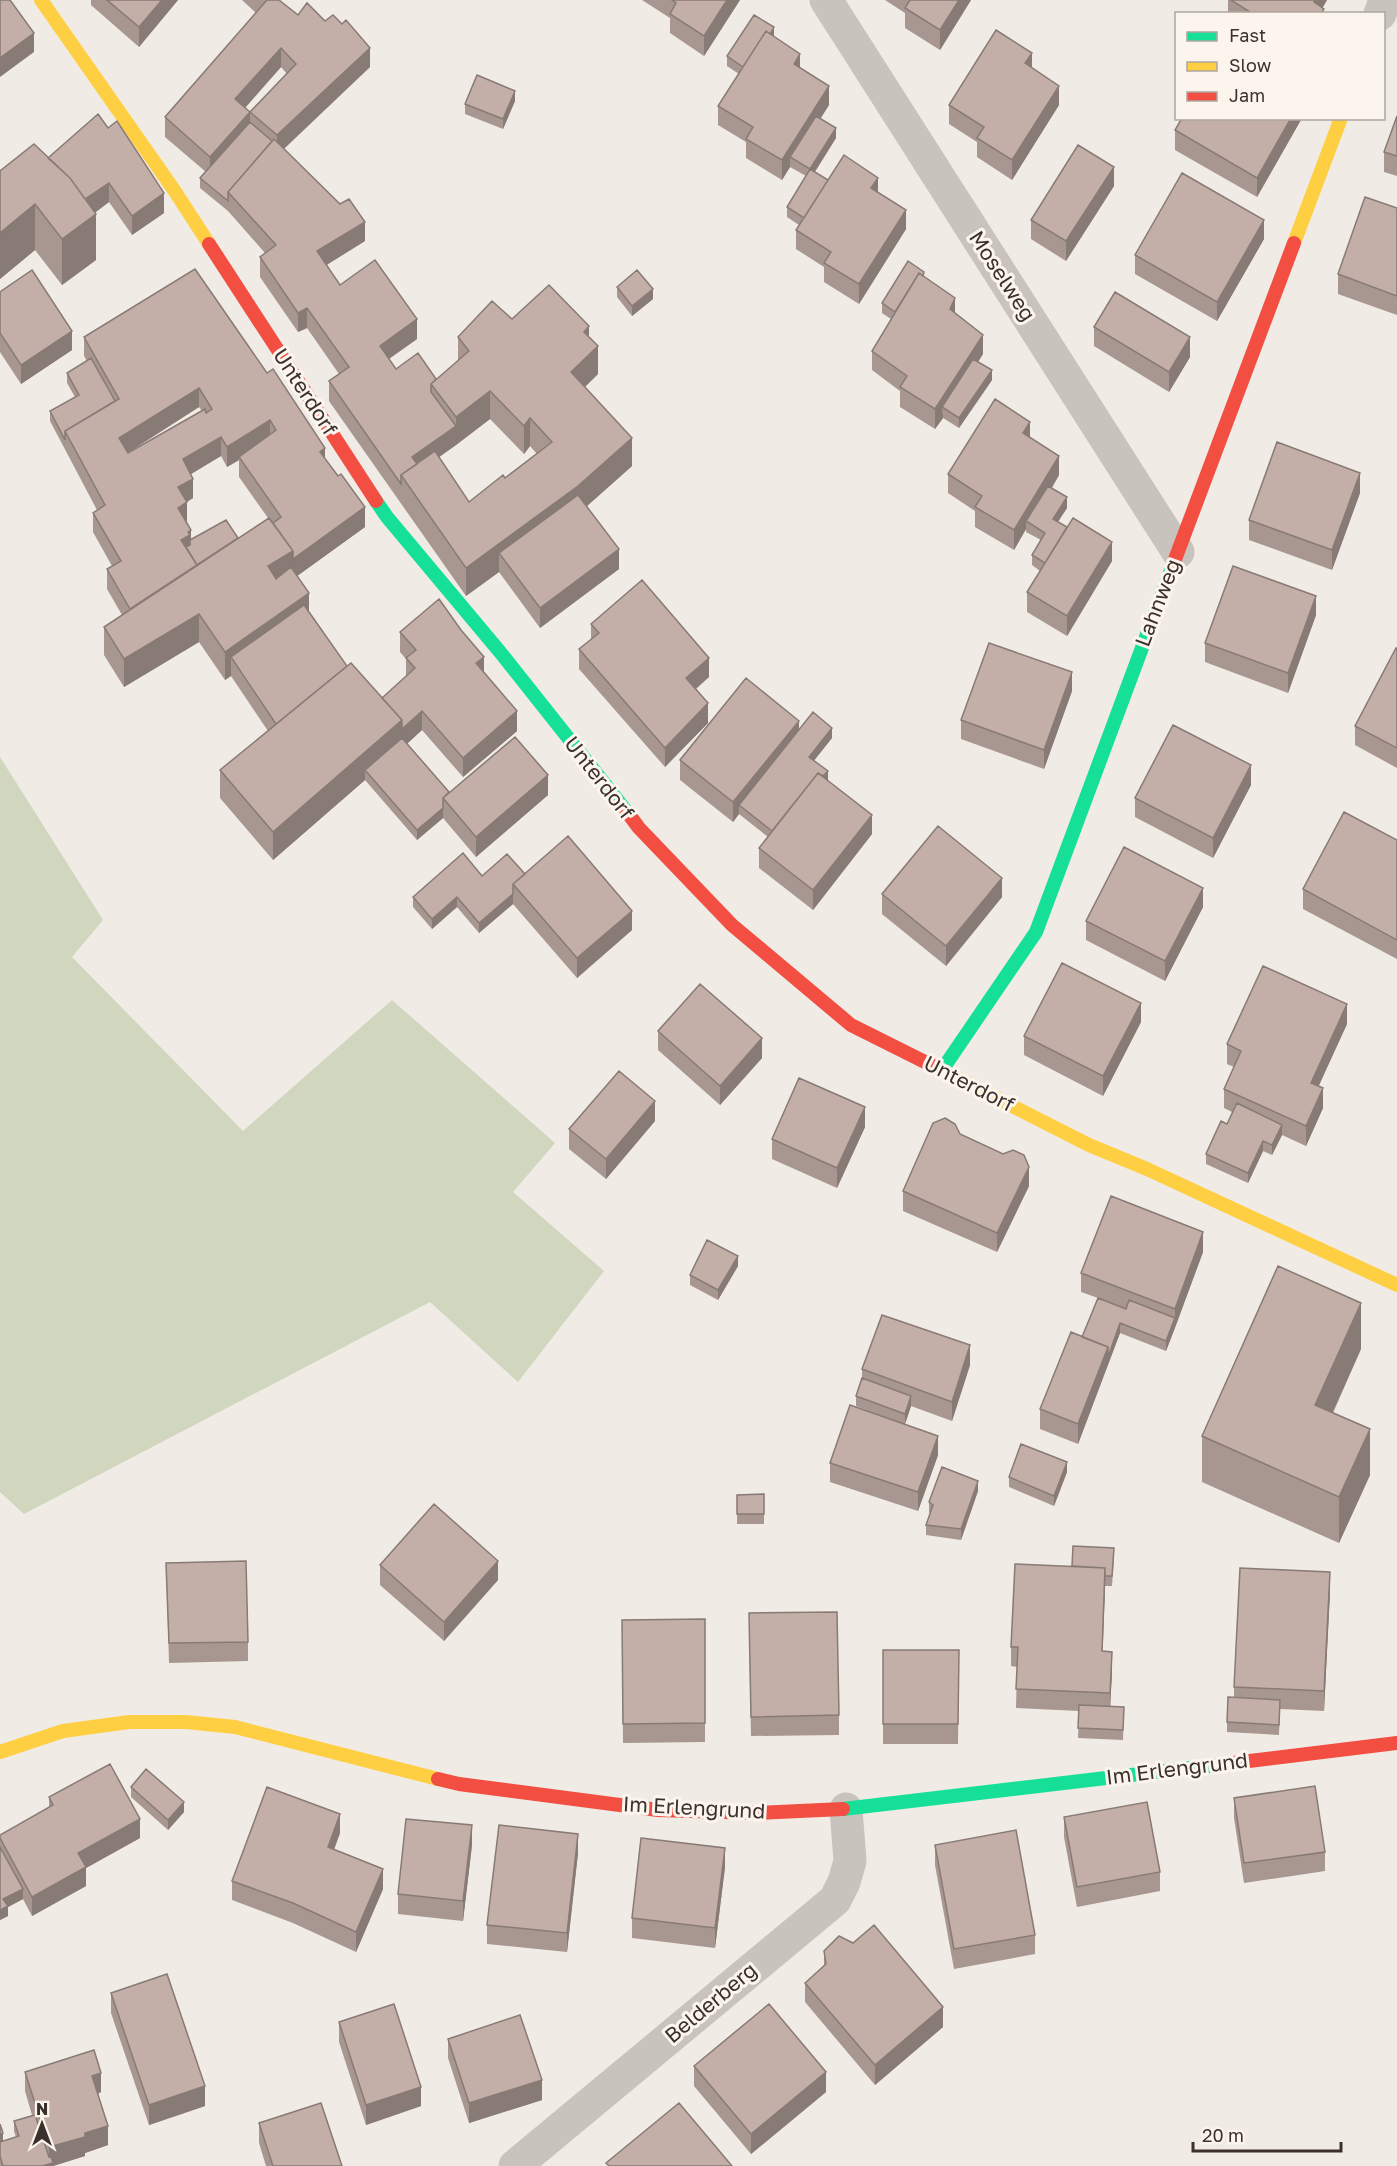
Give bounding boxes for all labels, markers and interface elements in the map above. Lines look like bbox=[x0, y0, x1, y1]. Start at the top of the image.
legend bbox=[1175, 12, 1385, 120]
text: Fast bbox=[1229, 24, 1266, 46]
text: Slow bbox=[1229, 54, 1272, 76]
text: Jam bbox=[1229, 84, 1265, 106]
street label: Moselweg bbox=[964, 225, 1042, 325]
street label: Unterdorf bbox=[268, 343, 344, 440]
street label: Lahnweg bbox=[1129, 555, 1186, 650]
street label: Unterdorf bbox=[559, 731, 641, 824]
street label: Unterdorf bbox=[920, 1049, 1019, 1117]
street label: Im Erlengrund bbox=[1104, 1746, 1249, 1790]
street label: Im Erlengrund bbox=[622, 1790, 766, 1824]
street label: Belderberg bbox=[659, 1956, 762, 2048]
north arrow bbox=[12, 2094, 72, 2154]
text: N bbox=[36, 2099, 48, 2119]
scale bar bbox=[1193, 2115, 1342, 2153]
text: 20 m bbox=[1202, 2124, 1244, 2146]

